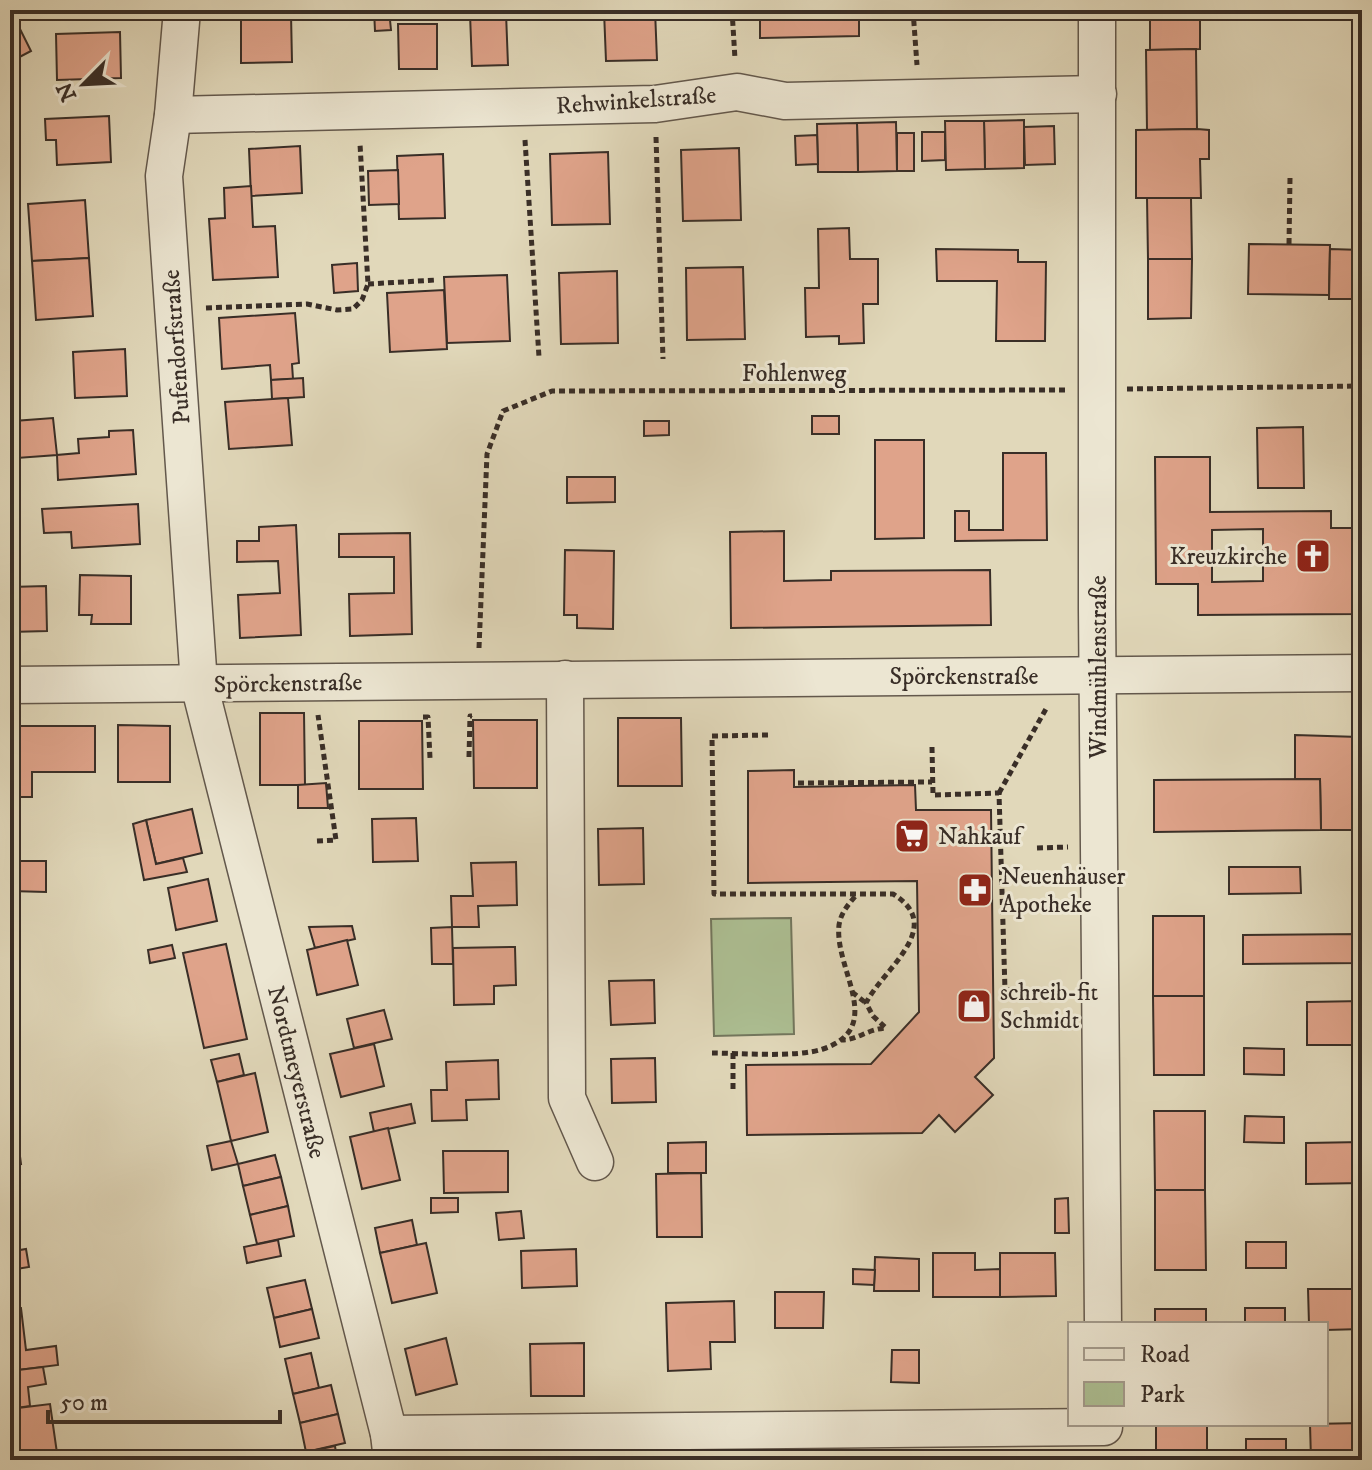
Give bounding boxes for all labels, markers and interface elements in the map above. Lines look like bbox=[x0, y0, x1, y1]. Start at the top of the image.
north arrow bbox=[44, 44, 124, 124]
text: N bbox=[51, 78, 83, 105]
street label: Rehwinkelstraße bbox=[555, 80, 717, 122]
street label: Pufendorfstraße bbox=[157, 269, 197, 425]
street label: Fohlenweg bbox=[742, 359, 847, 389]
church icon: Kreuzkirche bbox=[1294, 537, 1332, 575]
place label: Kreuzkirche bbox=[1170, 542, 1287, 572]
street label: Windmühlenstraße bbox=[1084, 575, 1114, 760]
street label: Spörckenstraße bbox=[890, 662, 1038, 692]
street label: Spörckenstraße bbox=[213, 668, 363, 700]
supermarket icon: Nahkauf bbox=[893, 817, 931, 855]
place label: Nahkauf bbox=[938, 822, 1025, 852]
place label: Neuenhäuser Apotheke bbox=[1001, 862, 1126, 920]
pharmacy icon: Neuenhäuser Apotheke bbox=[956, 871, 994, 909]
place label: schreib-fit Schmidt bbox=[1000, 978, 1099, 1036]
street label: Nordtmeyerstraße bbox=[260, 983, 332, 1162]
shop icon: schreib-fit Schmidt bbox=[955, 987, 993, 1025]
legend bbox=[1068, 1322, 1328, 1426]
text: Road bbox=[1140, 1340, 1190, 1370]
scale bar bbox=[48, 1374, 280, 1424]
text: Park bbox=[1140, 1380, 1185, 1410]
text: 50 m bbox=[60, 1388, 108, 1418]

